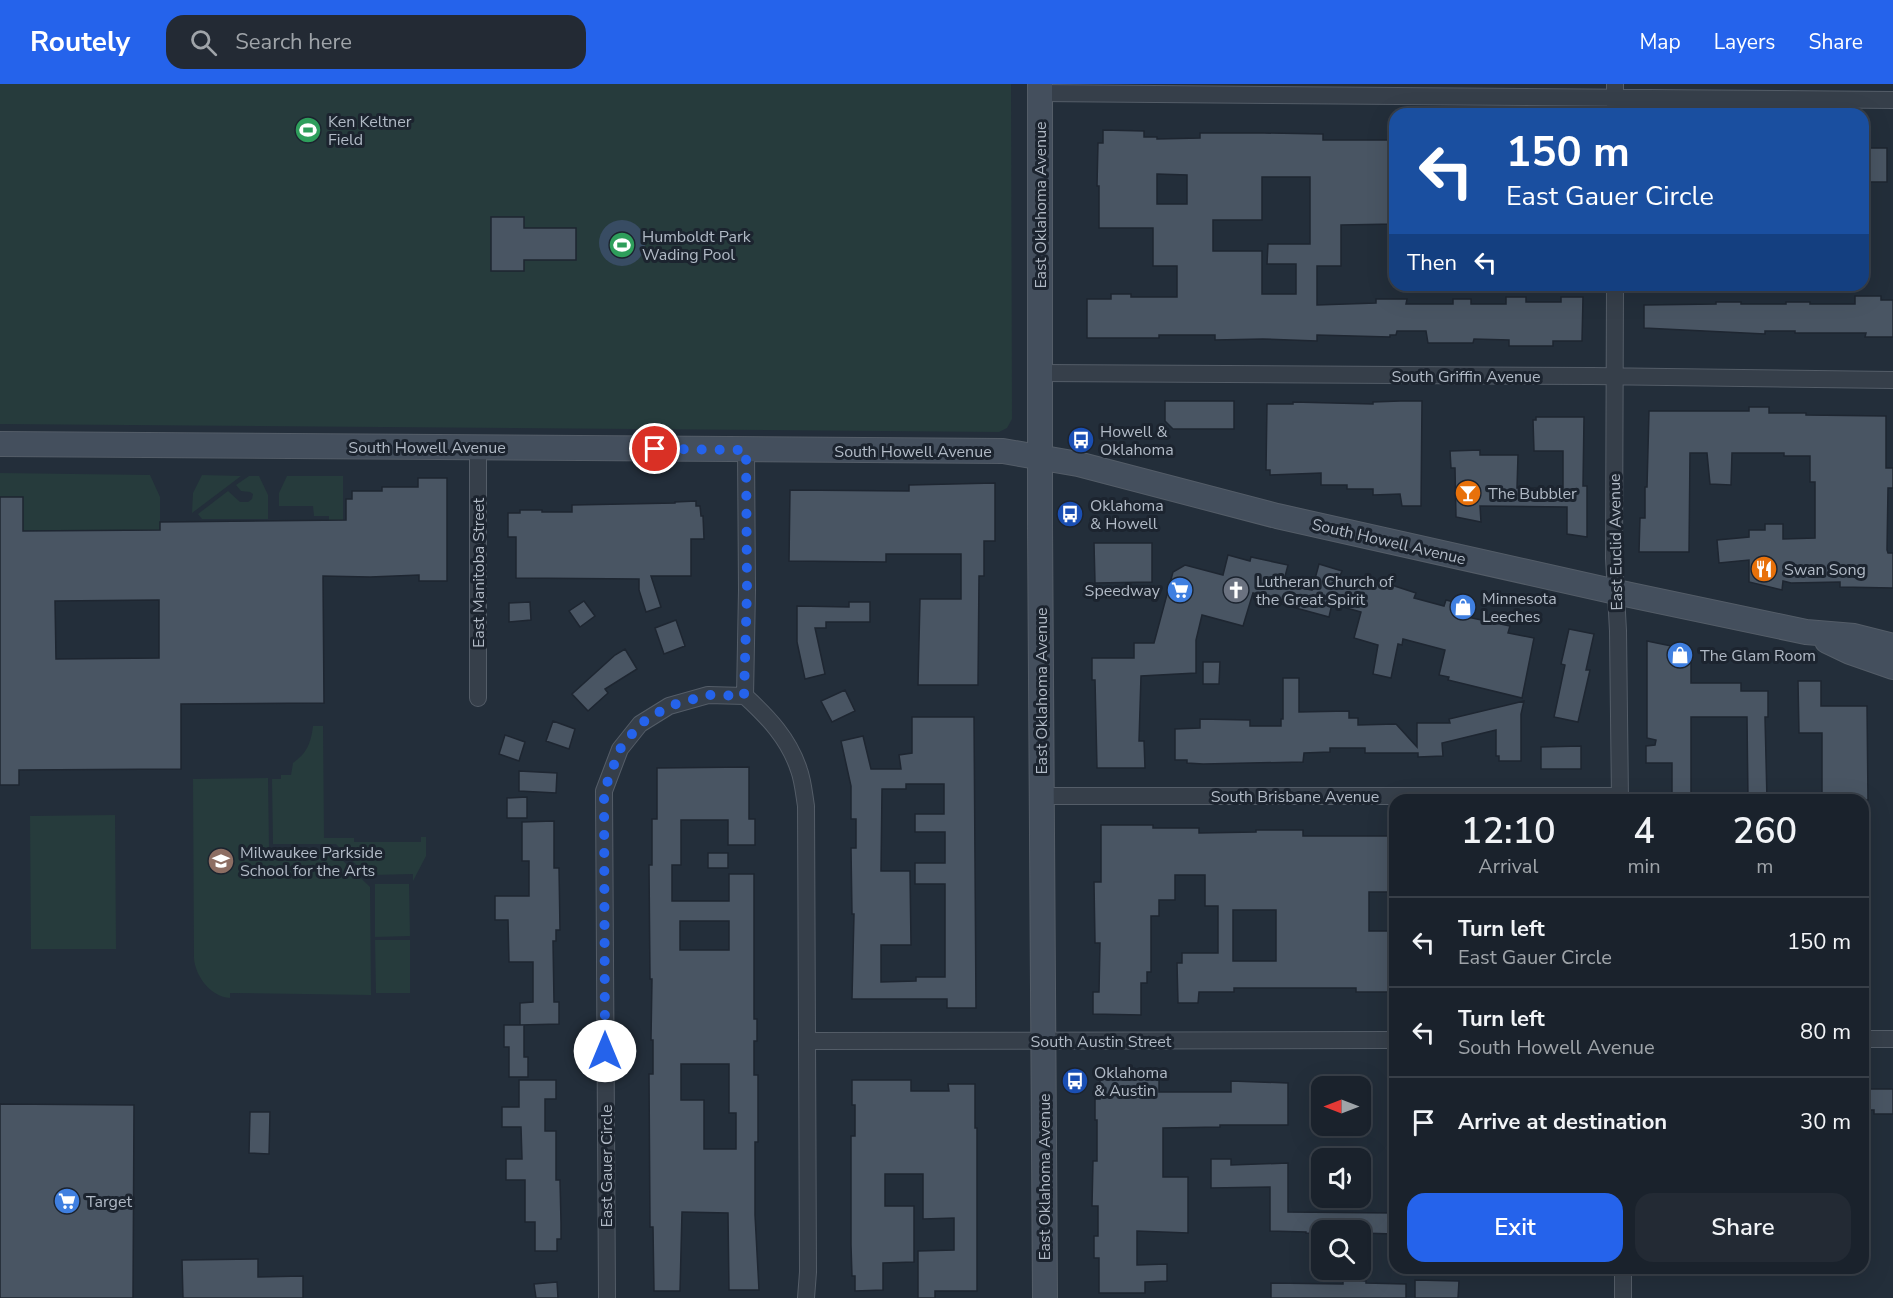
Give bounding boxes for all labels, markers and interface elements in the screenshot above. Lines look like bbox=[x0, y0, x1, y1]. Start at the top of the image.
search box bbox=[166, 15, 586, 69]
text: Routely bbox=[30, 23, 130, 61]
icon: search bbox=[187, 26, 220, 59]
text: Search here bbox=[235, 27, 352, 57]
text: Map bbox=[1639, 28, 1681, 56]
text: Layers bbox=[1714, 28, 1775, 56]
text: Share bbox=[1808, 28, 1863, 56]
place label: Ken Keltner Field bbox=[328, 111, 412, 151]
sports icon: Ken Keltner Field bbox=[293, 115, 323, 145]
street label: East Oklahoma Avenue bbox=[1030, 121, 1052, 289]
text: 150 m bbox=[1506, 124, 1630, 181]
icon: left bbox=[1407, 132, 1485, 210]
text: East Gauer Circle bbox=[1506, 178, 1714, 215]
place label: Humboldt Park Wading Pool bbox=[642, 226, 752, 266]
sports icon: Humboldt Park Wading Pool bbox=[607, 230, 637, 260]
icon: left bbox=[1469, 246, 1502, 279]
text: Then bbox=[1407, 248, 1457, 278]
street label: South Griffin Avenue bbox=[1391, 366, 1541, 388]
place label: Howell & Oklahoma bbox=[1100, 421, 1174, 461]
pin bbox=[629, 423, 680, 474]
bus stop icon: Howell & Oklahoma bbox=[1066, 425, 1096, 455]
icon: arrive bbox=[638, 432, 671, 465]
street label: South Howell Avenue bbox=[348, 437, 506, 459]
street label: South Howell Avenue bbox=[834, 441, 992, 463]
street label: East Euclid Avenue bbox=[1604, 473, 1628, 611]
bar icon: The Bubbler bbox=[1453, 478, 1483, 508]
place label: The Bubbler bbox=[1488, 483, 1577, 505]
place label: Oklahoma & Howell bbox=[1090, 495, 1164, 535]
street label: East Manitoba Street bbox=[468, 498, 490, 648]
bus stop icon: Oklahoma & Howell bbox=[1055, 499, 1085, 529]
street label: South Howell Avenue bbox=[1310, 514, 1468, 570]
restaurant icon: Swan Song bbox=[1749, 554, 1779, 584]
place label: Swan Song bbox=[1784, 559, 1866, 581]
place label: Lutheran Church of the Great Spirit bbox=[1256, 571, 1394, 611]
supermarket icon: Speedway bbox=[1165, 575, 1195, 605]
church icon: Lutheran Church of the Great Spirit bbox=[1221, 575, 1251, 605]
place label: Speedway bbox=[1085, 580, 1161, 602]
place label: Minnesota Leeches bbox=[1482, 588, 1557, 628]
shop icon: Minnesota Leeches bbox=[1448, 592, 1478, 622]
street label: East Oklahoma Avenue bbox=[1031, 607, 1053, 775]
shop icon: The Glam Room bbox=[1665, 640, 1695, 670]
place label: The Glam Room bbox=[1700, 645, 1816, 667]
street label: South Brisbane Avenue bbox=[1211, 786, 1379, 808]
text: 12:10 bbox=[1461, 807, 1556, 856]
text: 4 bbox=[1633, 807, 1655, 856]
text: 260 bbox=[1732, 807, 1797, 856]
place label: Milwaukee Parkside School for the Arts bbox=[240, 842, 383, 882]
school or university icon: Milwaukee Parkside School for the Arts bbox=[206, 846, 236, 876]
text: Arrival bbox=[1478, 853, 1538, 880]
text: min bbox=[1628, 853, 1661, 880]
text: m bbox=[1756, 853, 1773, 880]
text: Turn left bbox=[1458, 914, 1545, 944]
icon: left bbox=[1407, 926, 1440, 959]
text: 150 m bbox=[1787, 927, 1851, 957]
text: East Gauer Circle bbox=[1458, 944, 1612, 971]
text: Turn left bbox=[1458, 1004, 1545, 1034]
icon: left bbox=[1407, 1016, 1440, 1049]
text: 80 m bbox=[1800, 1017, 1851, 1047]
position arrow bbox=[573, 1019, 637, 1083]
street label: South Austin Street bbox=[1031, 1031, 1172, 1053]
text: South Howell Avenue bbox=[1458, 1034, 1655, 1061]
place label: Oklahoma & Austin bbox=[1094, 1062, 1168, 1102]
bus stop icon: Oklahoma & Austin bbox=[1060, 1066, 1090, 1096]
north arrow bbox=[1311, 1076, 1371, 1136]
map controls bbox=[1311, 1076, 1371, 1280]
street label: East Oklahoma Avenue bbox=[1034, 1093, 1056, 1261]
street label: East Gauer Circle bbox=[596, 1104, 618, 1228]
icon: arrive bbox=[1407, 1106, 1440, 1139]
text: Arrive at destination bbox=[1458, 1107, 1667, 1137]
text: 30 m bbox=[1800, 1107, 1851, 1137]
button: sound bbox=[1311, 1148, 1371, 1208]
supermarket icon: Target bbox=[52, 1186, 82, 1216]
place label: Target bbox=[86, 1191, 132, 1213]
button: Exit bbox=[1407, 1193, 1623, 1262]
button: Share bbox=[1635, 1193, 1851, 1262]
button: search bbox=[1311, 1220, 1371, 1280]

